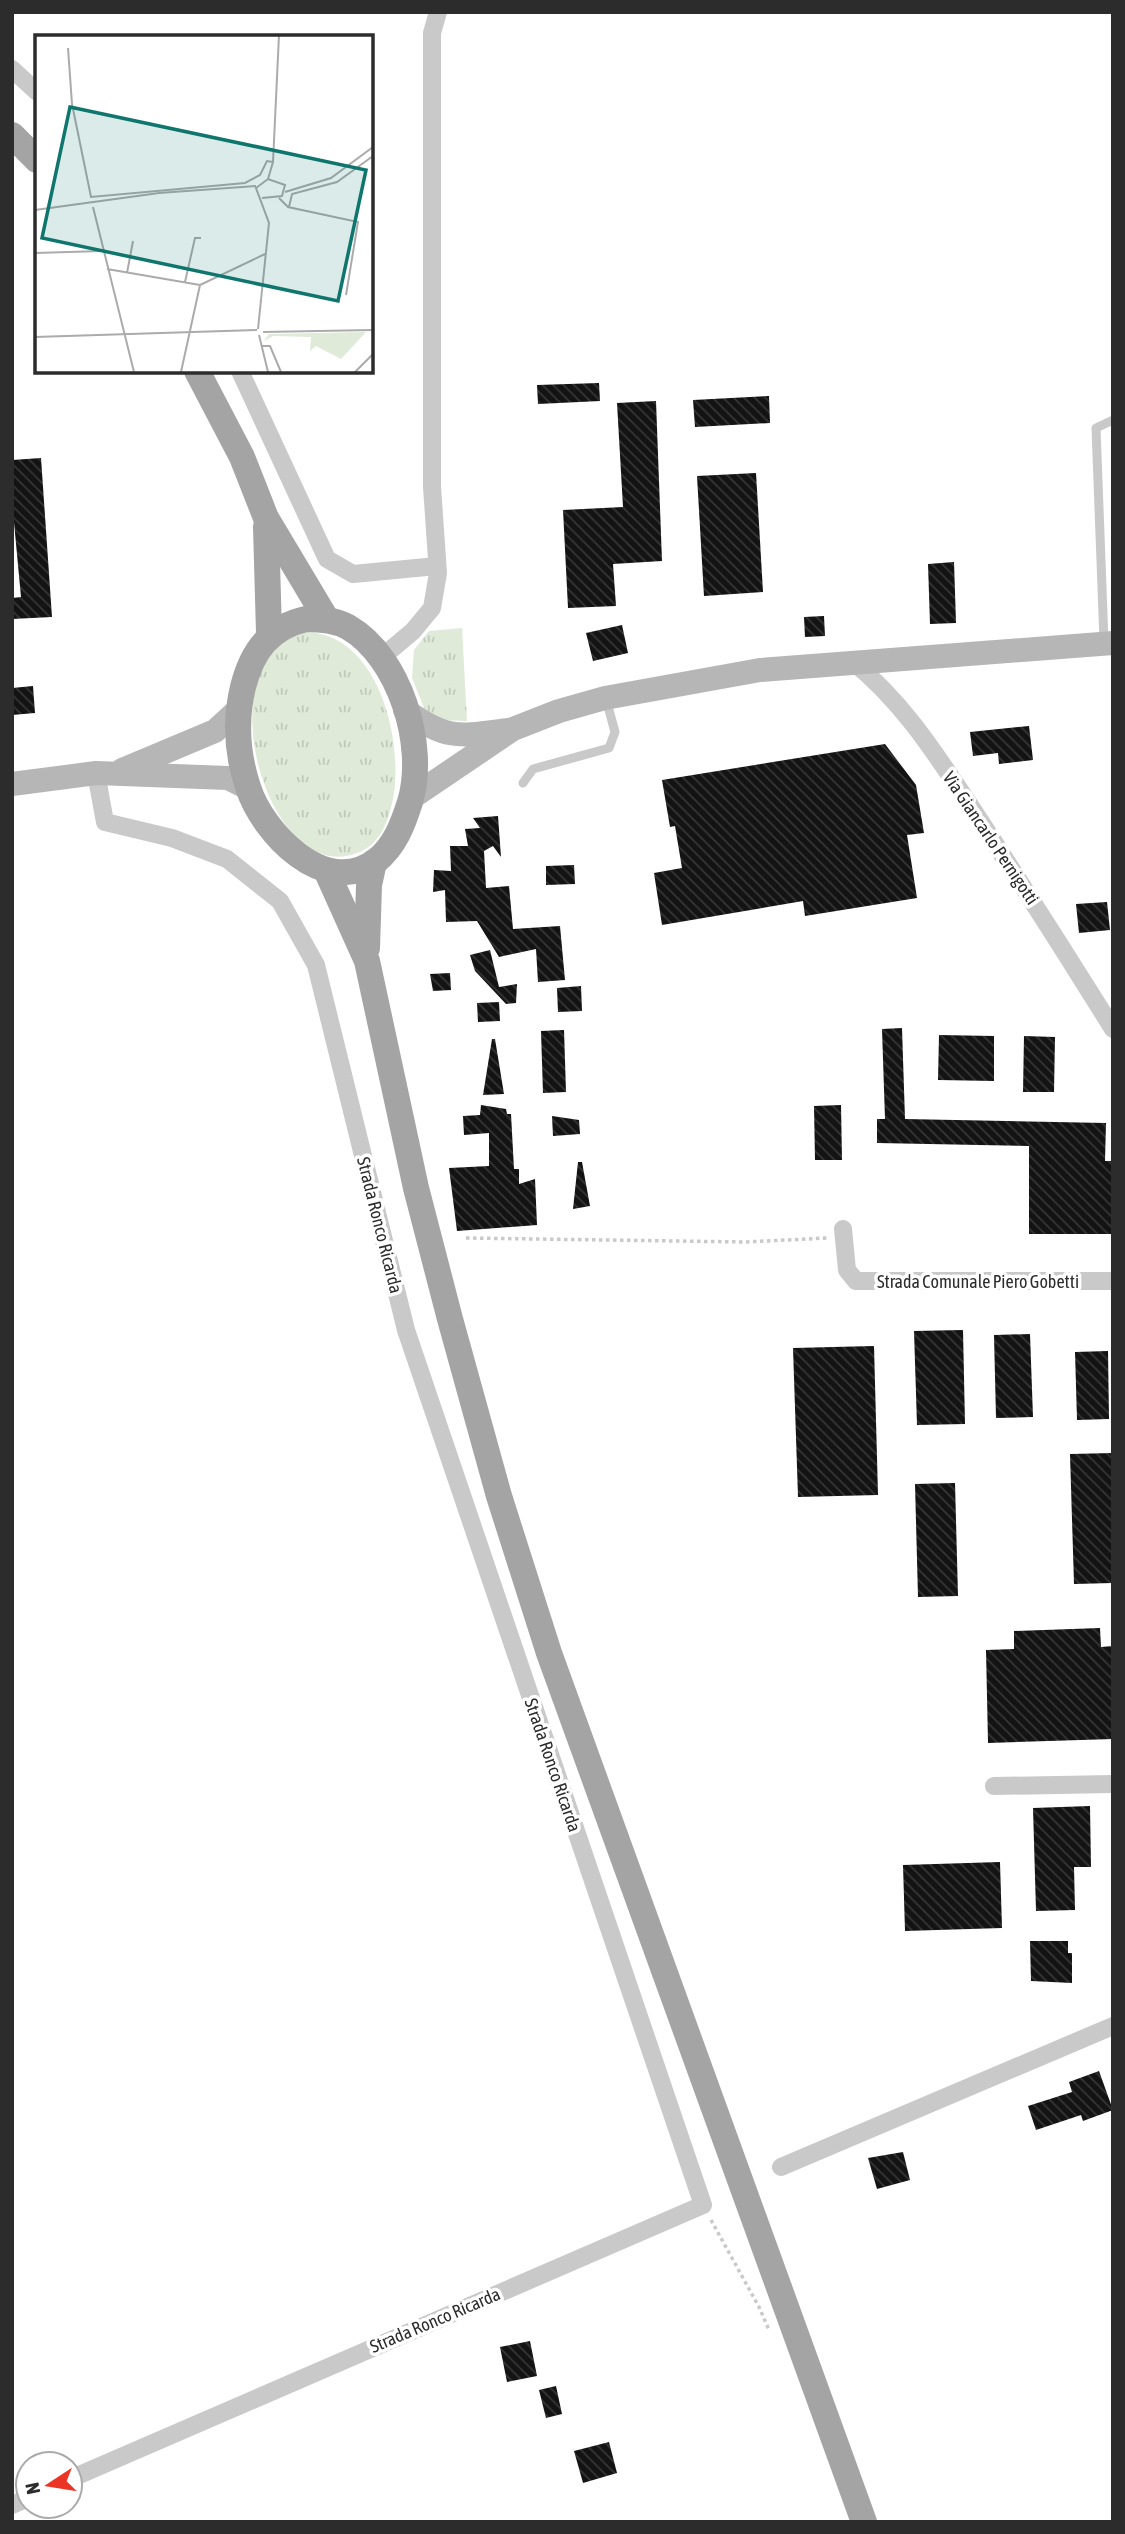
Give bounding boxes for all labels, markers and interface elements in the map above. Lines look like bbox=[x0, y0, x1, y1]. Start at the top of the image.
inset map bbox=[35, 35, 373, 373]
street label: Via Giancarlo Pernigotti bbox=[939, 768, 1043, 908]
street label: Strada Ronco Ricarda bbox=[353, 1155, 407, 1295]
street label: Strada Comunale Piero Gobetti bbox=[877, 1271, 1079, 1292]
street label: Strada Ronco Ricarda bbox=[520, 1696, 586, 1834]
street label: Strada Ronco Ricarda bbox=[367, 2283, 503, 2357]
north arrow bbox=[14, 2450, 84, 2520]
text: N bbox=[20, 2481, 44, 2496]

